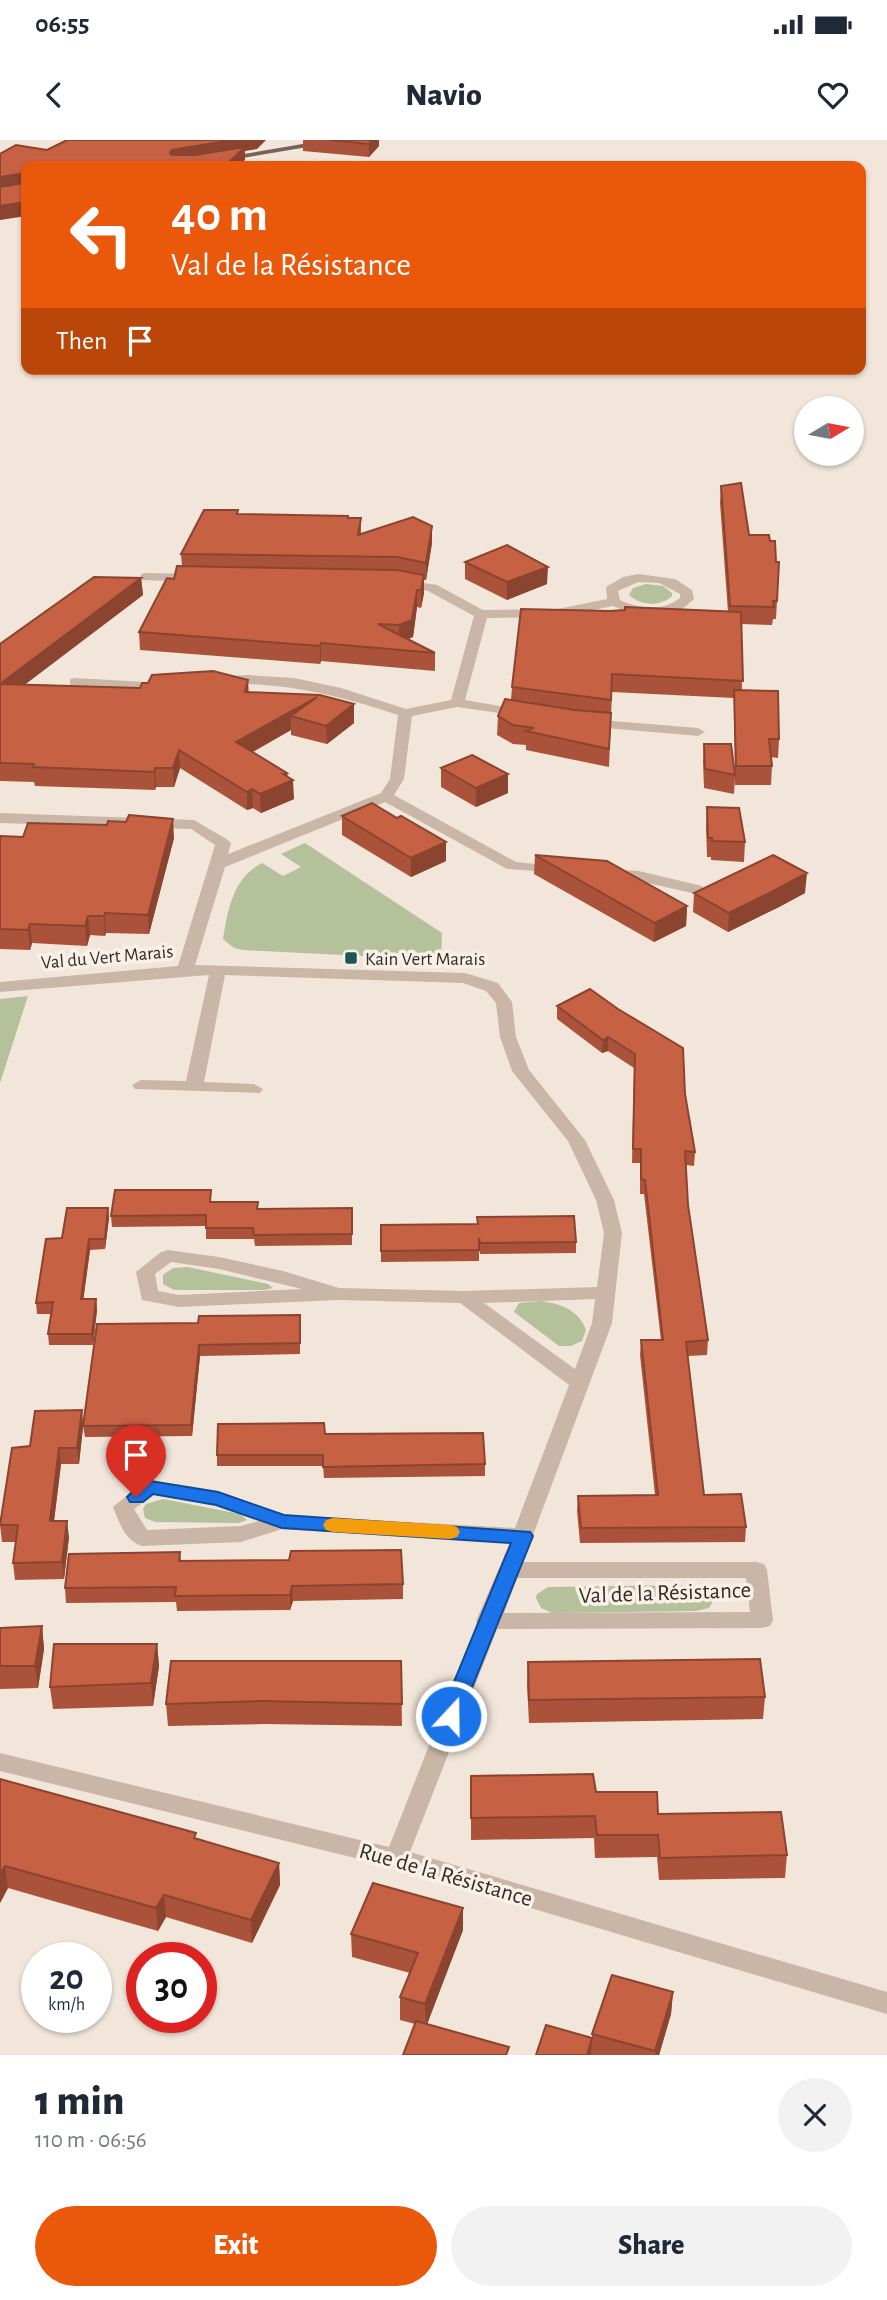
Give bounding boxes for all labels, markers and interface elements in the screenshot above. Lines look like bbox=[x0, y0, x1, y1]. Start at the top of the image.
text: 06:55 bbox=[35, 11, 90, 37]
icon: back bbox=[35, 76, 73, 114]
icon: heart bbox=[814, 76, 852, 114]
text: Navio bbox=[405, 79, 482, 111]
icon: left bbox=[56, 189, 147, 280]
text: 40 m bbox=[171, 191, 268, 240]
text: Val de la Résistance bbox=[171, 249, 411, 281]
icon: arrive bbox=[121, 322, 159, 360]
text: Then bbox=[56, 328, 107, 354]
north arrow bbox=[794, 396, 864, 466]
map controls bbox=[794, 396, 864, 466]
street label: Val du Vert Marais bbox=[40, 942, 174, 973]
marker: Kain Vert Marais bbox=[343, 950, 359, 966]
place label: Kain Vert Marais bbox=[365, 950, 485, 969]
pin bbox=[106, 1425, 166, 1497]
icon: arrive bbox=[117, 1436, 155, 1474]
street label: Val de la Résistance bbox=[578, 1579, 752, 1608]
position arrow bbox=[414, 1679, 488, 1753]
street label: Rue de la Résistance bbox=[356, 1840, 535, 1911]
speed limit sign: 30 bbox=[126, 1942, 217, 2033]
text: 20 bbox=[49, 1961, 84, 1996]
text: km/h bbox=[48, 1996, 85, 2014]
button: close bbox=[778, 2078, 852, 2152]
text: 1 min bbox=[35, 2080, 124, 2122]
text: 110 m · 06:56 bbox=[35, 2129, 147, 2152]
button: Exit bbox=[35, 2206, 437, 2286]
button: Share bbox=[451, 2206, 852, 2286]

